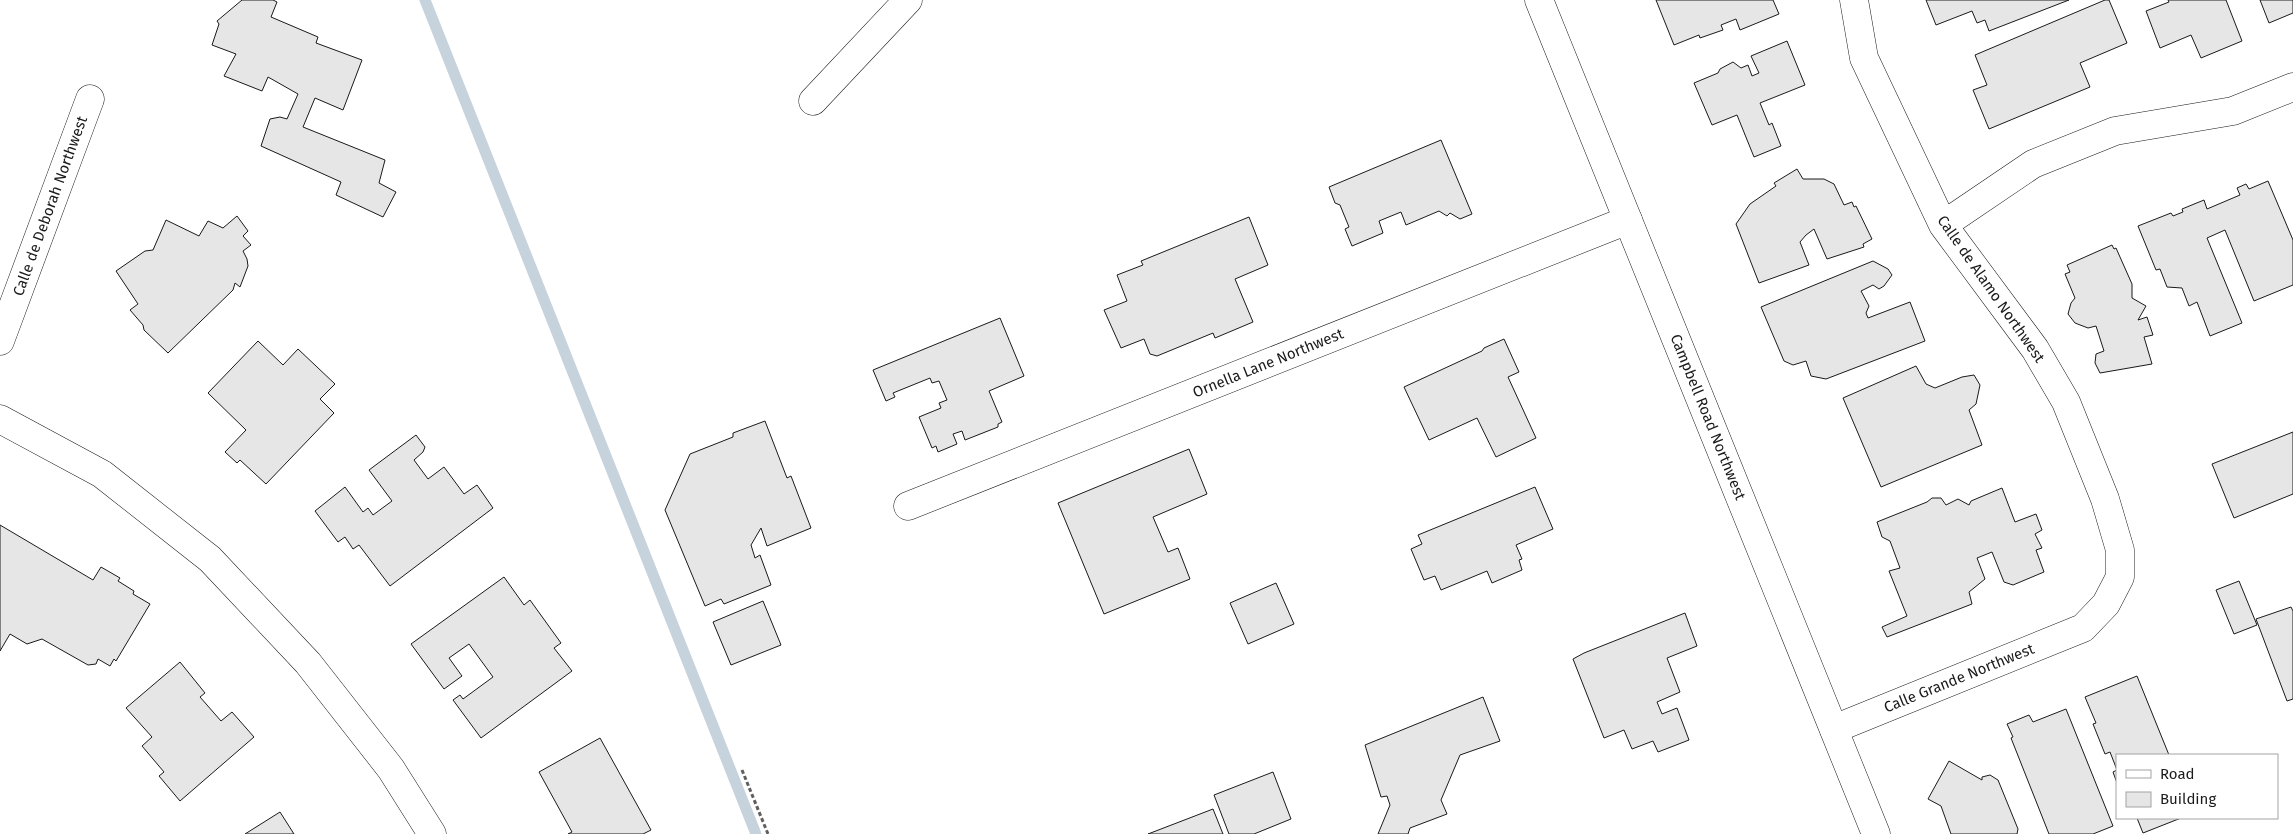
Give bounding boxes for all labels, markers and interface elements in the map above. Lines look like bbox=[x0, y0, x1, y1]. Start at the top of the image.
street label: Calle de Deborah Northwest bbox=[9, 113, 91, 298]
street label: Calle de Alamo Northwest bbox=[1933, 212, 2049, 366]
street label: Ornella Lane Northwest bbox=[1190, 324, 1346, 401]
street label: Campbell Road Northwest bbox=[1667, 332, 1750, 503]
street label: Calle Grande Northwest bbox=[1881, 639, 2037, 716]
legend bbox=[2116, 754, 2278, 819]
text: Road bbox=[2160, 765, 2195, 783]
text: Building bbox=[2160, 790, 2216, 808]

